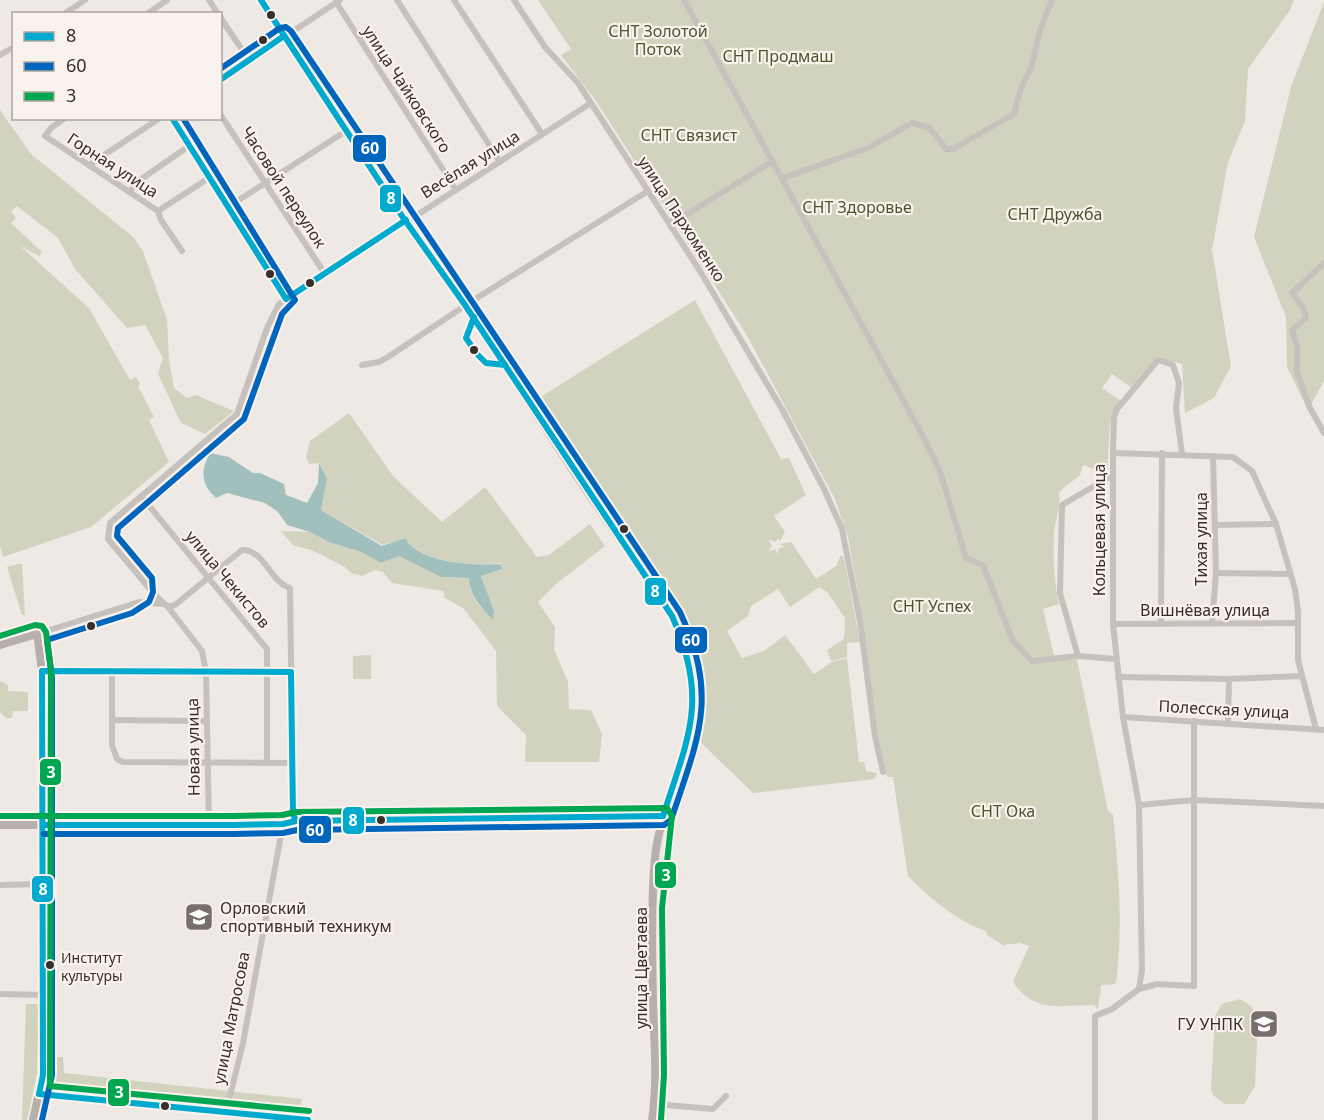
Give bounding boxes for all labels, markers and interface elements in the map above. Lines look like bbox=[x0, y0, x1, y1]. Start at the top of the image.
unlabelled marker bbox=[265, 9, 277, 21]
legend bbox=[12, 12, 222, 120]
park label: СНТ Золотой Поток bbox=[608, 20, 708, 60]
street label: улица Чайковского bbox=[358, 21, 456, 157]
text: 8 bbox=[66, 23, 76, 47]
unlabelled marker bbox=[257, 34, 269, 46]
park label: СНТ Продмаш bbox=[722, 45, 834, 67]
text: 60 bbox=[66, 53, 87, 77]
text: 3 bbox=[66, 83, 76, 107]
street label: Часовой переулок bbox=[236, 122, 332, 252]
park label: СНТ Связист bbox=[641, 124, 738, 146]
street label: Весёлая улица bbox=[416, 125, 524, 203]
street label: Горная улица bbox=[63, 127, 163, 203]
line badge: 60 bbox=[352, 134, 387, 163]
text: 60 bbox=[361, 137, 379, 159]
street label: улица Пархоменко bbox=[633, 152, 731, 286]
line badge: 8 bbox=[379, 184, 402, 213]
text: 8 bbox=[386, 187, 396, 209]
park label: СНТ Здоровье bbox=[802, 196, 912, 218]
park label: СНТ Дружба bbox=[1008, 203, 1102, 225]
unlabelled marker bbox=[264, 268, 276, 280]
unlabelled marker bbox=[304, 277, 316, 289]
unlabelled marker bbox=[468, 344, 480, 356]
street label: Кольцевая улица bbox=[1088, 464, 1110, 596]
street label: Тихая улица bbox=[1190, 492, 1212, 586]
unlabelled marker bbox=[618, 523, 630, 535]
street label: улица Чекистов bbox=[181, 525, 275, 633]
line badge: 8 bbox=[644, 577, 667, 606]
text: 8 bbox=[650, 580, 660, 602]
park label: СНТ Успех bbox=[893, 595, 972, 617]
street label: Вишнёвая улица bbox=[1140, 599, 1270, 621]
unlabelled marker bbox=[85, 620, 97, 632]
line badge: 60 bbox=[674, 626, 708, 654]
text: 60 bbox=[682, 629, 700, 651]
street label: Полесская улица bbox=[1158, 695, 1290, 723]
street label: Новая улица bbox=[181, 698, 205, 796]
line badge: 3 bbox=[39, 758, 62, 786]
text: 3 bbox=[46, 761, 56, 783]
park label: СНТ Ока bbox=[971, 800, 1035, 822]
line badge: 8 bbox=[342, 806, 365, 835]
text: 8 bbox=[348, 809, 358, 831]
unlabelled marker bbox=[375, 814, 387, 826]
line badge: 60 bbox=[298, 815, 332, 844]
text: 60 bbox=[306, 819, 324, 841]
line badge: 3 bbox=[654, 861, 677, 889]
text: 3 bbox=[661, 864, 671, 886]
line badge: 8 bbox=[31, 875, 54, 903]
text: 8 bbox=[38, 878, 48, 900]
place label: Орловский спортивный техникум bbox=[220, 897, 392, 937]
school or university icon: Орловский спортивный техникум bbox=[183, 901, 215, 933]
street label: улица Цветаева bbox=[630, 907, 652, 1029]
place label: Институт культуры bbox=[61, 948, 123, 985]
street label: улица Матросова bbox=[207, 950, 255, 1086]
marker: Институт культуры bbox=[44, 959, 56, 971]
school or university icon: ГУ УНПК bbox=[1248, 1008, 1280, 1040]
place label: ГУ УНПК bbox=[1177, 1013, 1243, 1035]
line badge: 3 bbox=[107, 1078, 130, 1107]
text: 3 bbox=[114, 1081, 124, 1103]
unlabelled marker bbox=[159, 1100, 171, 1112]

